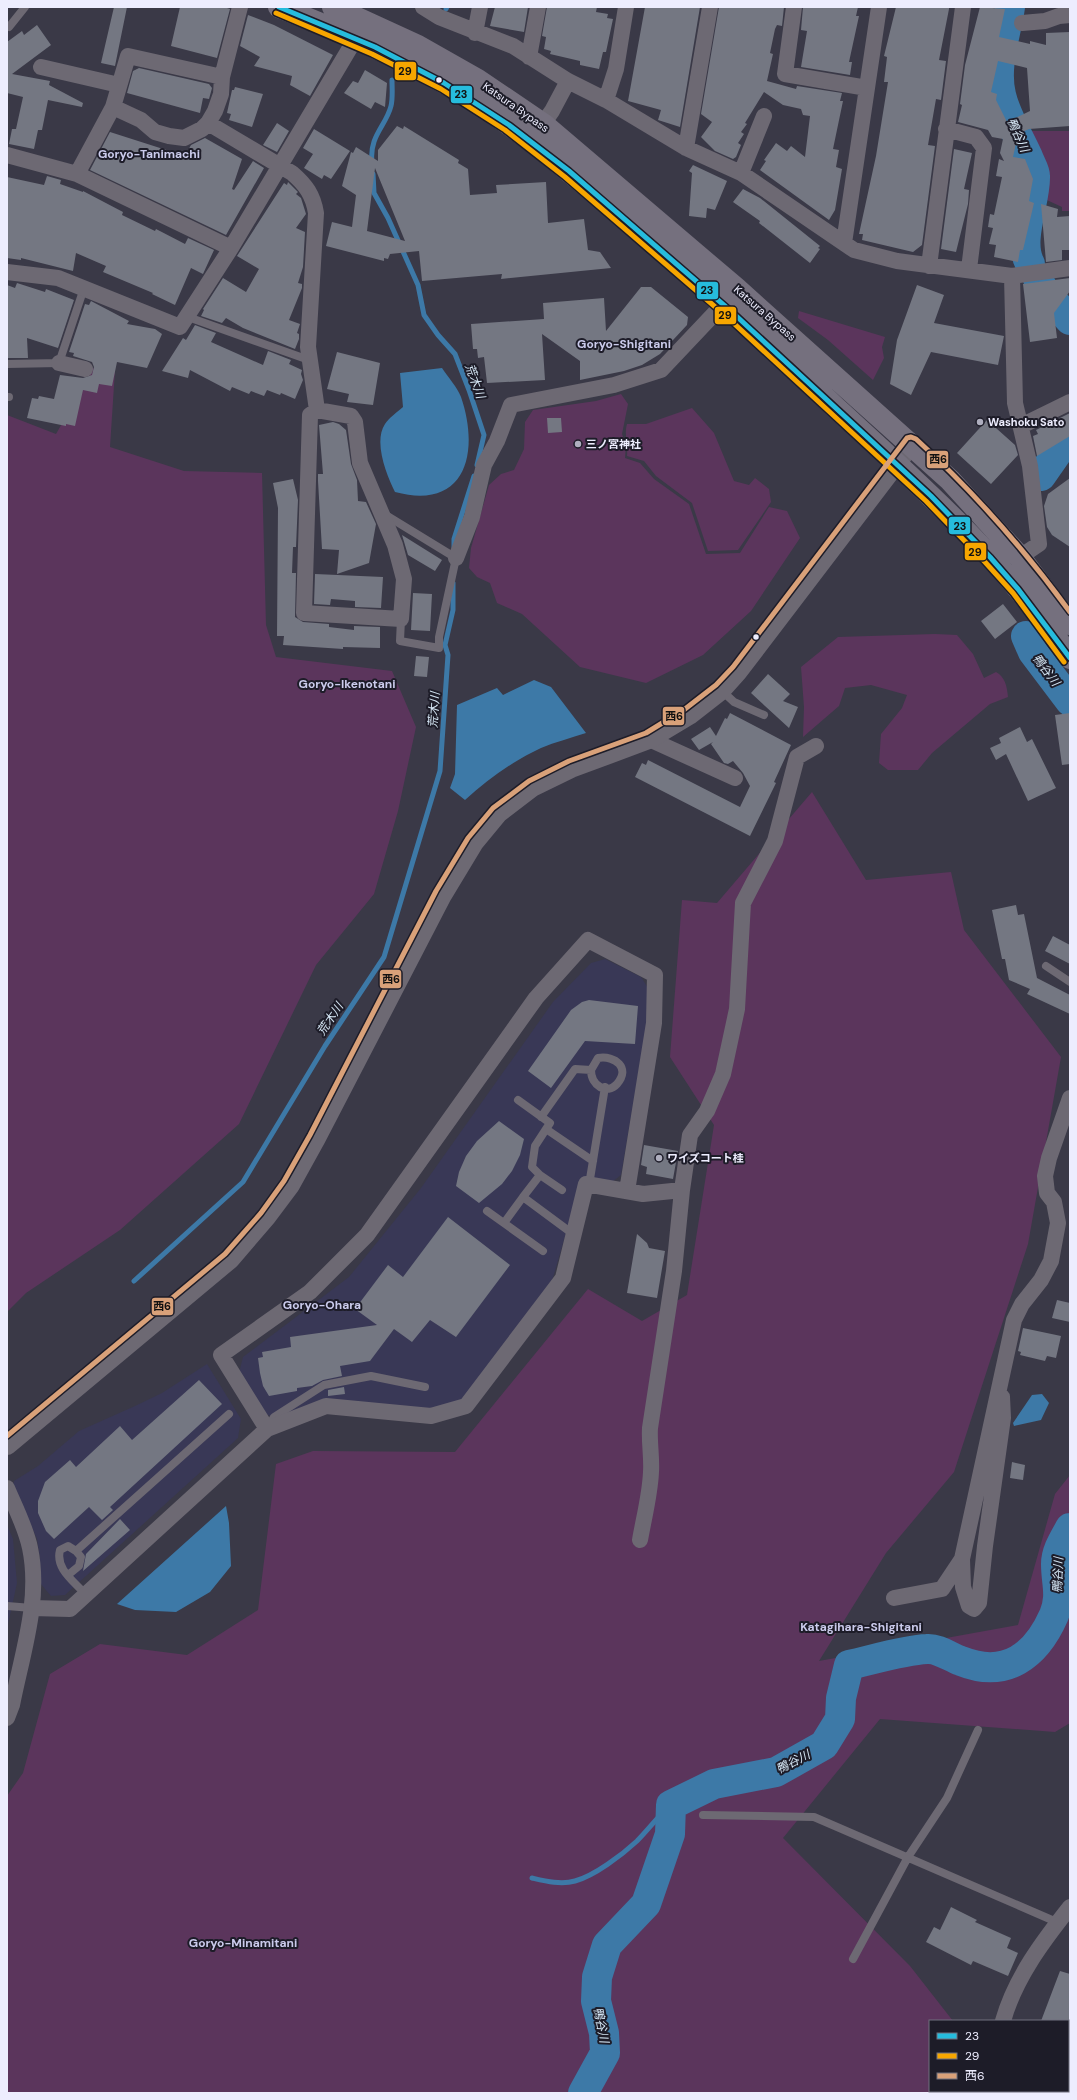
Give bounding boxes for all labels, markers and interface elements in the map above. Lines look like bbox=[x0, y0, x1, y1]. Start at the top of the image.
line badge: 29 bbox=[394, 61, 417, 81]
text: 29 bbox=[398, 64, 412, 78]
unlabelled marker bbox=[434, 75, 444, 85]
street label: Katsura Bypass bbox=[480, 79, 552, 135]
line badge: 23 bbox=[450, 85, 473, 104]
text: 23 bbox=[455, 87, 467, 101]
water label: 鴨谷川 bbox=[1003, 115, 1033, 157]
district label: Goryo-Tanimachi bbox=[98, 146, 200, 162]
line badge: 23 bbox=[696, 281, 719, 300]
street label: Katsura Bypass bbox=[731, 282, 799, 344]
text: 23 bbox=[701, 283, 713, 297]
line badge: 29 bbox=[714, 306, 737, 325]
text: 29 bbox=[718, 308, 732, 322]
district label: Goryo-Shigitani bbox=[577, 336, 671, 352]
water label: 荒木川 bbox=[461, 361, 489, 403]
place label: Washoku Sato bbox=[988, 415, 1065, 429]
marker: Washoku Sato bbox=[975, 417, 985, 427]
place label: 三ノ宮神社 bbox=[586, 437, 641, 451]
marker: 三ノ宮神社 bbox=[573, 439, 583, 449]
line badge: 西6 bbox=[926, 450, 949, 469]
text: 西6 bbox=[929, 452, 947, 466]
line badge: 23 bbox=[948, 516, 971, 535]
text: 23 bbox=[954, 519, 966, 533]
line badge: 29 bbox=[964, 542, 987, 561]
text: 29 bbox=[968, 545, 982, 559]
unlabelled marker bbox=[751, 632, 761, 642]
water label: 鴨谷川 bbox=[1029, 651, 1064, 691]
district label: Goryo-Ikenotani bbox=[299, 676, 395, 692]
water label: 荒木川 bbox=[425, 689, 443, 729]
line badge: 西6 bbox=[662, 706, 685, 726]
text: 西6 bbox=[665, 709, 683, 723]
line badge: 西6 bbox=[379, 969, 402, 989]
text: 西6 bbox=[382, 972, 400, 986]
water label: 荒木川 bbox=[313, 998, 348, 1038]
place label: ワイズコート桂 bbox=[667, 1151, 744, 1165]
marker: ワイズコート桂 bbox=[654, 1153, 664, 1163]
line badge: 西6 bbox=[151, 1297, 174, 1316]
district label: Goryo-Ohara bbox=[283, 1297, 361, 1313]
text: 西6 bbox=[153, 1299, 171, 1313]
water label: 鴨谷川 bbox=[1049, 1555, 1067, 1593]
district label: Katagihara-Shigitani bbox=[800, 1619, 922, 1635]
water label: 鴨谷川 bbox=[773, 1746, 814, 1777]
district label: Goryo-Minamitani bbox=[189, 1935, 297, 1951]
water label: 鴨谷川 bbox=[590, 2006, 613, 2046]
legend bbox=[929, 2020, 1069, 2092]
text: 23 bbox=[965, 2028, 979, 2044]
text: 29 bbox=[965, 2048, 979, 2064]
text: 西6 bbox=[965, 2068, 985, 2084]

